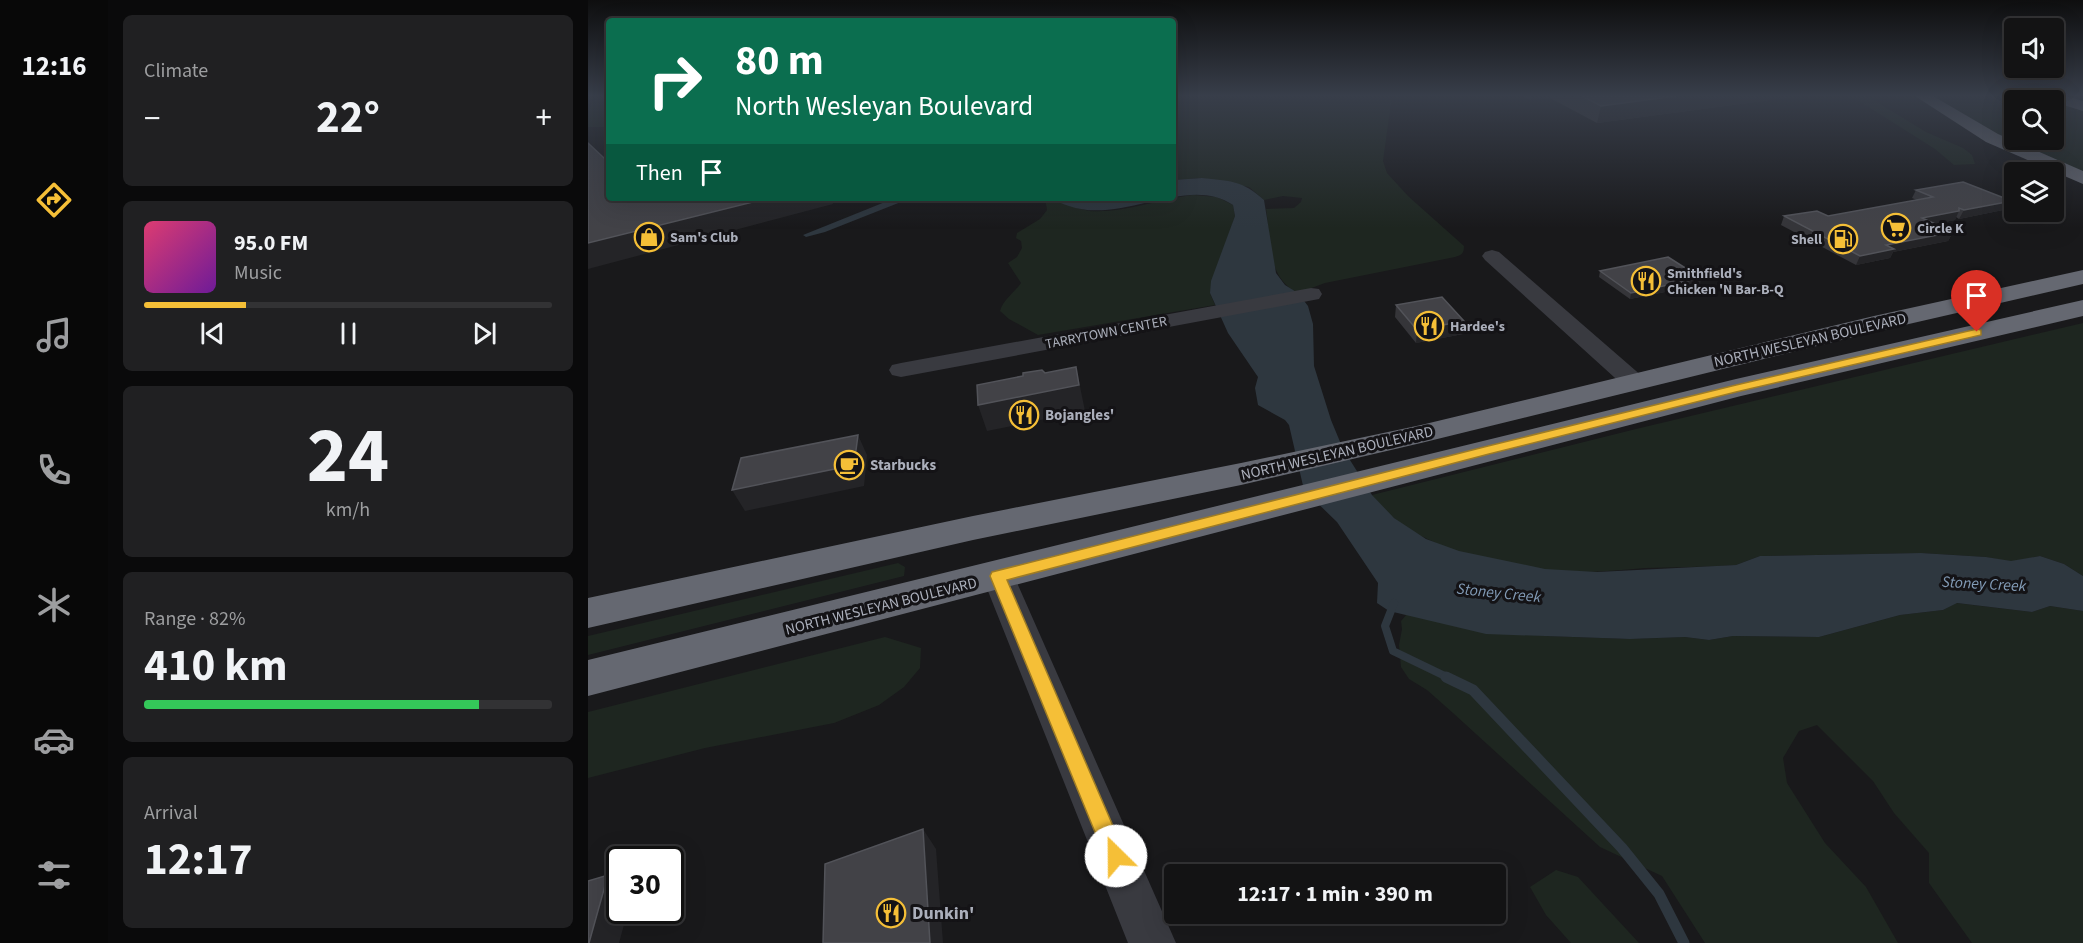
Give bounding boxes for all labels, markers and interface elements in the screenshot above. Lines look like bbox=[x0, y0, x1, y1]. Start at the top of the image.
map controls bbox=[2004, 18, 2064, 222]
button: sound bbox=[2004, 18, 2064, 78]
text: 80 m bbox=[735, 31, 824, 91]
icon: right bbox=[636, 42, 714, 120]
text: 12:16 bbox=[21, 47, 87, 86]
text: Climate bbox=[144, 57, 208, 85]
text: 22° bbox=[316, 86, 380, 150]
text: North Wesleyan Boulevard bbox=[735, 87, 1033, 126]
button: search bbox=[2004, 90, 2064, 150]
text: − bbox=[144, 95, 160, 142]
text: + bbox=[536, 95, 552, 142]
icon: arrive bbox=[695, 156, 728, 189]
text: Then bbox=[636, 157, 683, 189]
button: layers bbox=[2004, 162, 2064, 222]
icon: directions bbox=[33, 179, 75, 221]
supermarket icon: Circle K bbox=[1880, 212, 1912, 244]
place label: Circle K bbox=[1917, 219, 1964, 239]
shop icon: Sam's Club bbox=[633, 221, 665, 253]
fuel station icon: Shell bbox=[1827, 223, 1859, 255]
text: 95.0 FM bbox=[234, 227, 308, 259]
place label: Sam's Club bbox=[670, 228, 738, 248]
place label: Shell bbox=[1791, 230, 1822, 250]
text: Music bbox=[234, 259, 282, 287]
place label: Smithfield's Chicken 'N Bar-B-Q bbox=[1667, 264, 1784, 300]
restaurant icon: Smithfield's Chicken 'N Bar-B-Q bbox=[1630, 265, 1662, 297]
pin bbox=[1951, 270, 2002, 332]
icon: arrive bbox=[1960, 279, 1993, 312]
street label: NORTH WESLEYAN BOULEVARD bbox=[1712, 308, 1908, 373]
restaurant icon: Hardee's bbox=[1413, 310, 1445, 342]
street label: TARRYTOWN CENTER bbox=[1044, 311, 1169, 355]
icon: music bbox=[33, 314, 75, 356]
icon: previous bbox=[196, 317, 229, 350]
icon: pause bbox=[332, 317, 365, 350]
icon: next bbox=[468, 317, 501, 350]
place label: Hardee's bbox=[1450, 317, 1505, 337]
restaurant icon: Bojangles' bbox=[1008, 399, 1040, 431]
text: 24 bbox=[307, 401, 389, 512]
place label: Bojangles' bbox=[1045, 405, 1114, 426]
street label: NORTH WESLEYAN BOULEVARD bbox=[1239, 421, 1435, 486]
icon: phone bbox=[33, 449, 75, 491]
cafe icon: Starbucks bbox=[833, 449, 865, 481]
place label: Starbucks bbox=[870, 455, 937, 476]
text: km/h bbox=[326, 496, 370, 524]
water label: Stoney Creek bbox=[1941, 571, 2027, 597]
street label: NORTH WESLEYAN BOULEVARD bbox=[783, 573, 979, 640]
water label: Stoney Creek bbox=[1456, 578, 1543, 608]
icon: climate bbox=[33, 584, 75, 626]
text: Range · 82% bbox=[144, 605, 245, 633]
text: 410 km bbox=[144, 634, 288, 698]
icon: car bbox=[33, 719, 75, 761]
text: Arrival bbox=[144, 799, 198, 827]
position arrow bbox=[1084, 824, 1148, 888]
text: 12:17 bbox=[144, 828, 253, 892]
speed limit sign: 30 bbox=[606, 846, 684, 924]
icon: filters bbox=[33, 854, 75, 896]
text: 12:17 · 1 min · 390 m bbox=[1237, 878, 1433, 910]
restaurant icon: Dunkin' bbox=[875, 897, 907, 929]
place label: Dunkin' bbox=[912, 901, 974, 926]

